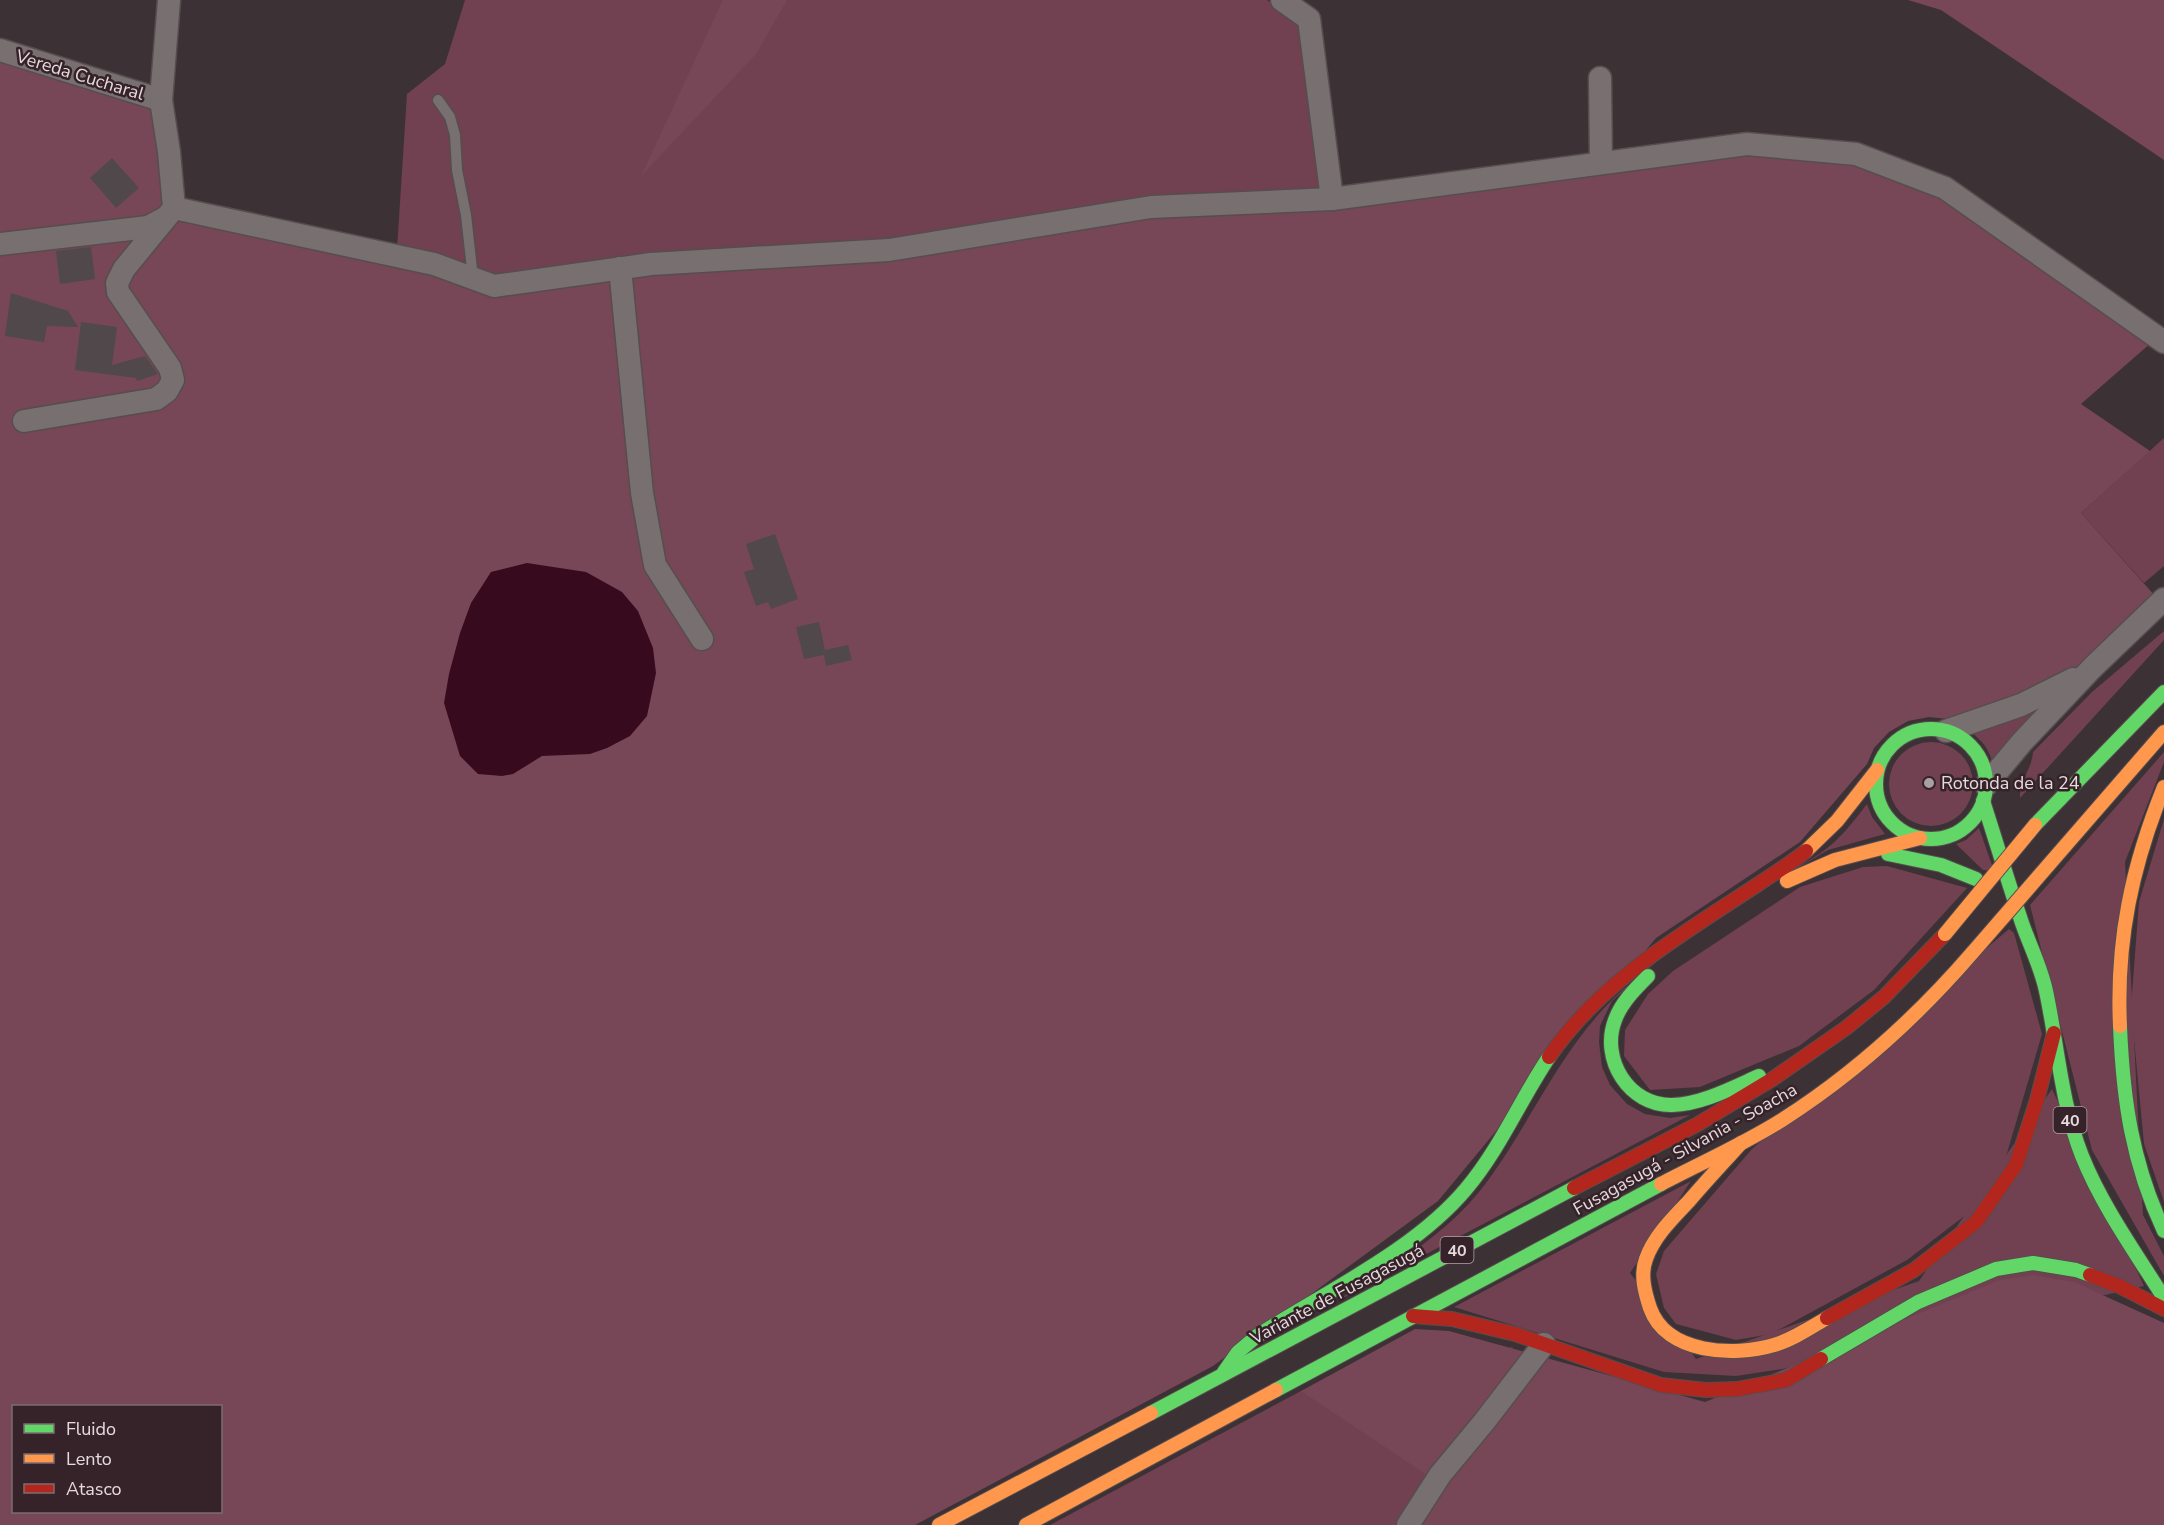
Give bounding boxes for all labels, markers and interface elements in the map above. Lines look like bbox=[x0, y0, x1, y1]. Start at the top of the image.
street label: Vereda Cucharal bbox=[12, 44, 148, 106]
place label: Rotonda de la 24 bbox=[1941, 771, 2080, 795]
marker: Rotonda de la 24 bbox=[1922, 776, 1936, 790]
street label: Fusagasugá - Silvania - Soacha bbox=[1569, 1077, 1801, 1221]
road number: 40 bbox=[2054, 1107, 2086, 1133]
road number: 40 bbox=[1440, 1237, 1474, 1263]
street label: Variante de Fusagasugá bbox=[1245, 1238, 1428, 1350]
legend bbox=[12, 1405, 222, 1513]
text: Fluido bbox=[66, 1417, 116, 1441]
text: Lento bbox=[66, 1447, 112, 1471]
text: Atasco bbox=[66, 1477, 122, 1501]

